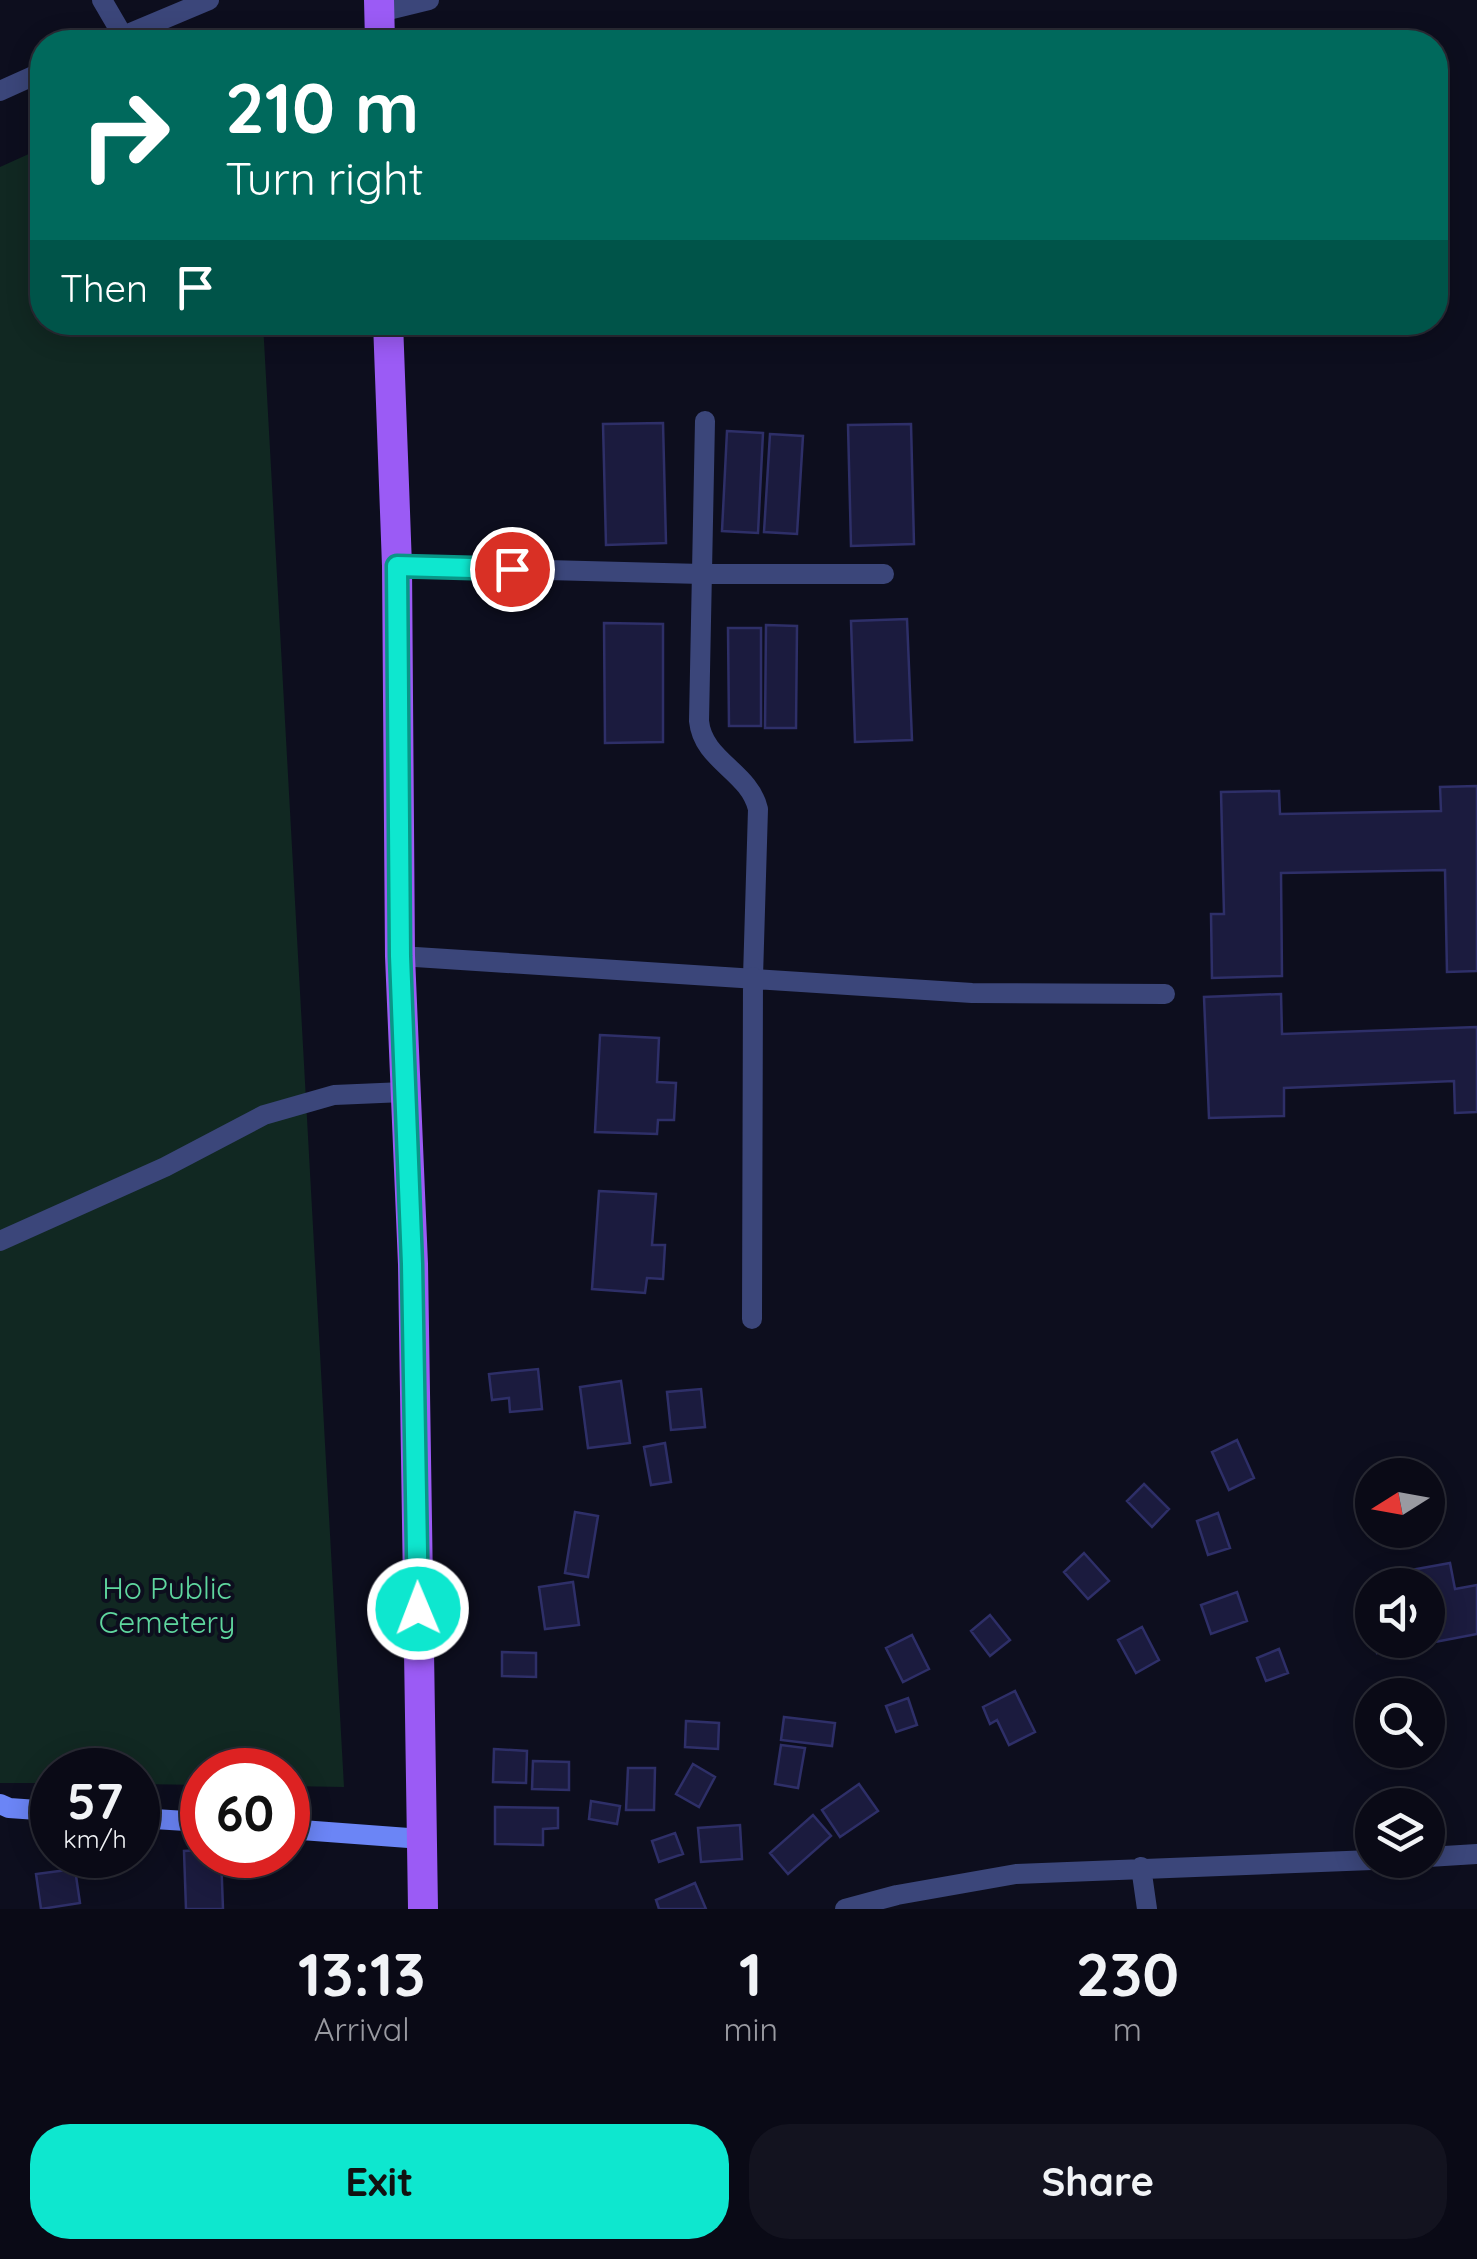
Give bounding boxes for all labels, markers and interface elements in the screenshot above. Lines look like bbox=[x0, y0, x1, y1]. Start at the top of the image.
text: 210 m bbox=[225, 63, 419, 151]
icon: right bbox=[60, 70, 190, 200]
text: Turn right bbox=[225, 150, 424, 206]
icon: arrive bbox=[168, 260, 223, 315]
text: Then bbox=[60, 264, 148, 312]
pin bbox=[470, 527, 555, 612]
icon: arrive bbox=[485, 542, 540, 597]
north arrow bbox=[1355, 1458, 1445, 1548]
map controls bbox=[1355, 1458, 1445, 1878]
position arrow bbox=[366, 1557, 470, 1661]
button: sound bbox=[1355, 1568, 1445, 1658]
park label: Ho Public Cemetery bbox=[99, 1569, 235, 1641]
button: search bbox=[1355, 1678, 1445, 1768]
speed limit sign: 60 bbox=[180, 1748, 310, 1878]
text: 57 bbox=[67, 1769, 123, 1832]
button: layers bbox=[1355, 1788, 1445, 1878]
text: km/h bbox=[63, 1823, 127, 1854]
text: 13:13 bbox=[298, 1936, 425, 2011]
text: 1 bbox=[739, 1936, 762, 2011]
text: 230 bbox=[1076, 1936, 1179, 2011]
text: Arrival bbox=[314, 2009, 410, 2049]
text: min bbox=[723, 2009, 778, 2049]
text: m bbox=[1113, 2009, 1142, 2049]
button: Exit bbox=[30, 2124, 729, 2239]
button: Share bbox=[749, 2124, 1447, 2239]

